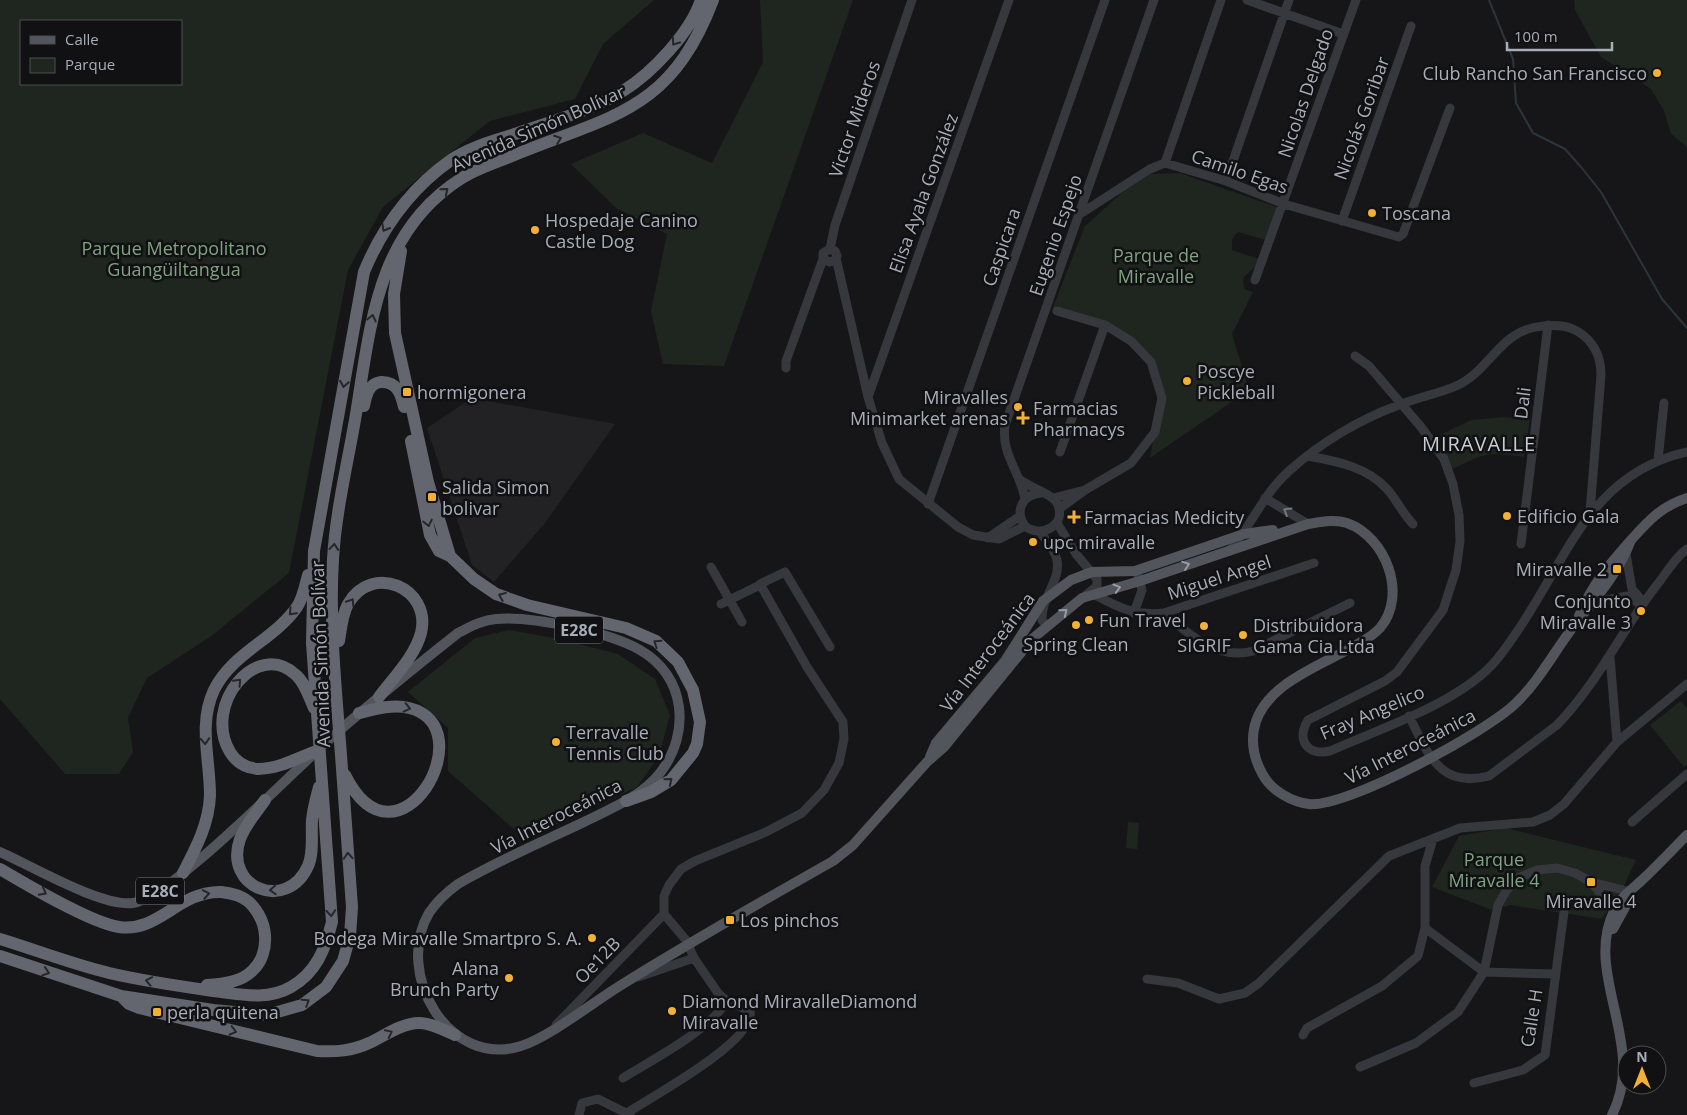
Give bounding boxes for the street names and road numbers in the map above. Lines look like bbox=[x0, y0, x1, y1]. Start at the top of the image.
street label: Nicolas Delgado bbox=[1272, 25, 1338, 161]
street label: Nicolás Goribar bbox=[1328, 52, 1395, 183]
street label: Victor Mideros bbox=[823, 58, 885, 180]
street label: Avenida Simón Bolívar bbox=[448, 79, 629, 177]
street label: Elisa Ayala González bbox=[883, 110, 963, 276]
street label: Camilo Egas bbox=[1188, 143, 1292, 199]
street label: Eugenio Espejo bbox=[1023, 171, 1087, 299]
street label: Caspicara bbox=[976, 205, 1026, 289]
street label: Dali bbox=[1508, 386, 1536, 420]
street label: Miguel Angel bbox=[1164, 549, 1274, 605]
street label: Avenida Simón Bolívar bbox=[305, 559, 335, 748]
street label: Vía Interoceánica bbox=[934, 587, 1040, 717]
road number: E28C bbox=[555, 616, 603, 644]
street label: Fray Angelico bbox=[1316, 679, 1428, 745]
street label: Vía Interoceánica bbox=[1341, 703, 1479, 789]
street label: Vía Interoceánica bbox=[487, 773, 625, 859]
road number: E28C bbox=[136, 878, 184, 904]
street label: Oe12B bbox=[569, 931, 625, 989]
street label: Calle H bbox=[1515, 987, 1547, 1049]

